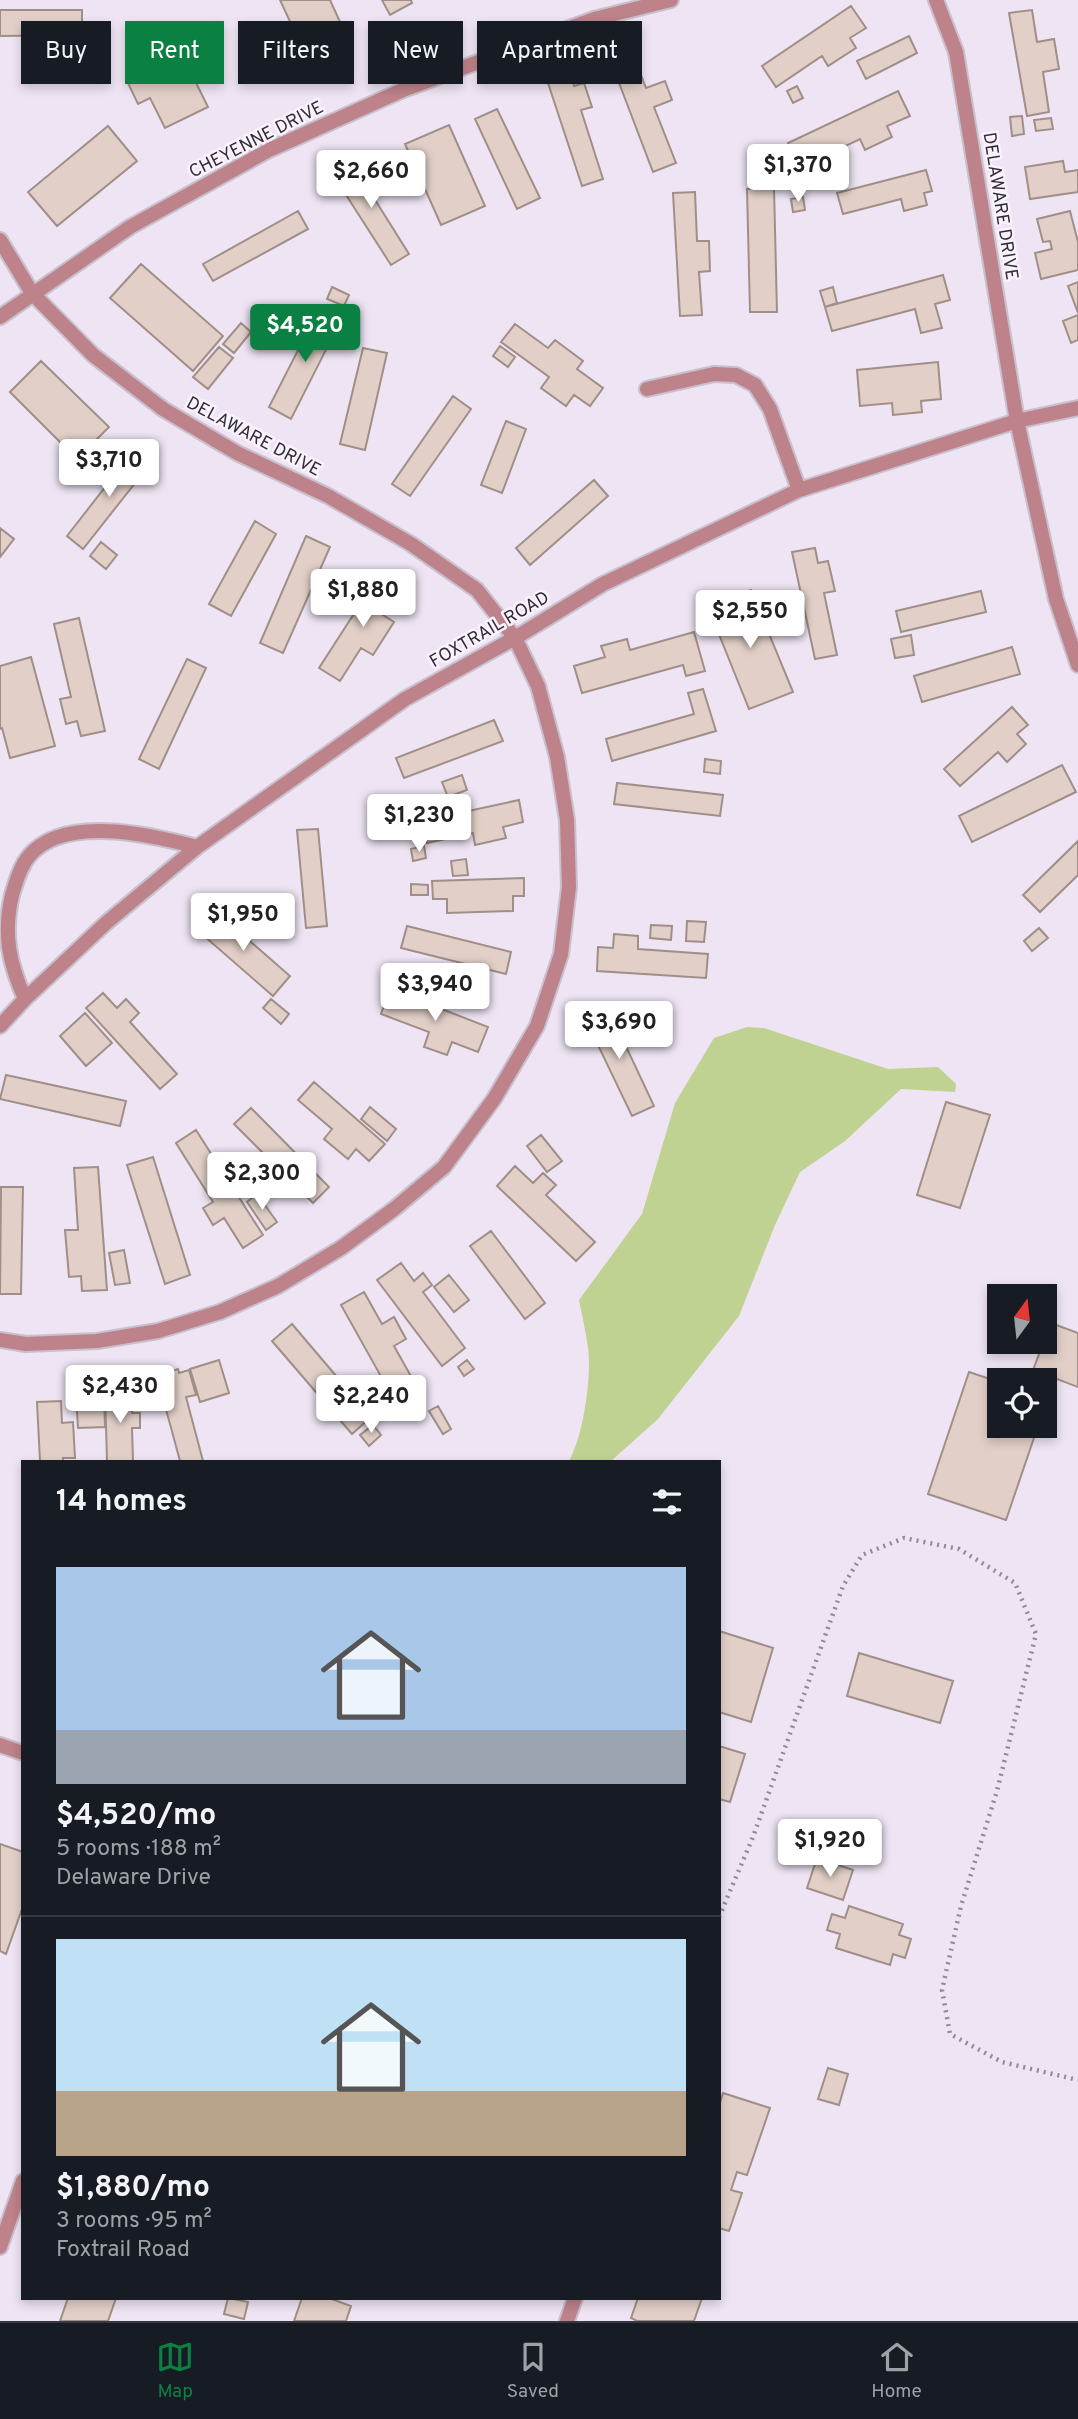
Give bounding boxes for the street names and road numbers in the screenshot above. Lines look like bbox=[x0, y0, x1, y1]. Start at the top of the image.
street label: CHEYENNE DRIVE bbox=[185, 96, 328, 184]
street label: DELAWARE DRIVE bbox=[976, 131, 1023, 282]
street label: DELAWARE DRIVE bbox=[182, 392, 325, 482]
street label: FOXTRAIL ROAD bbox=[426, 587, 554, 674]

